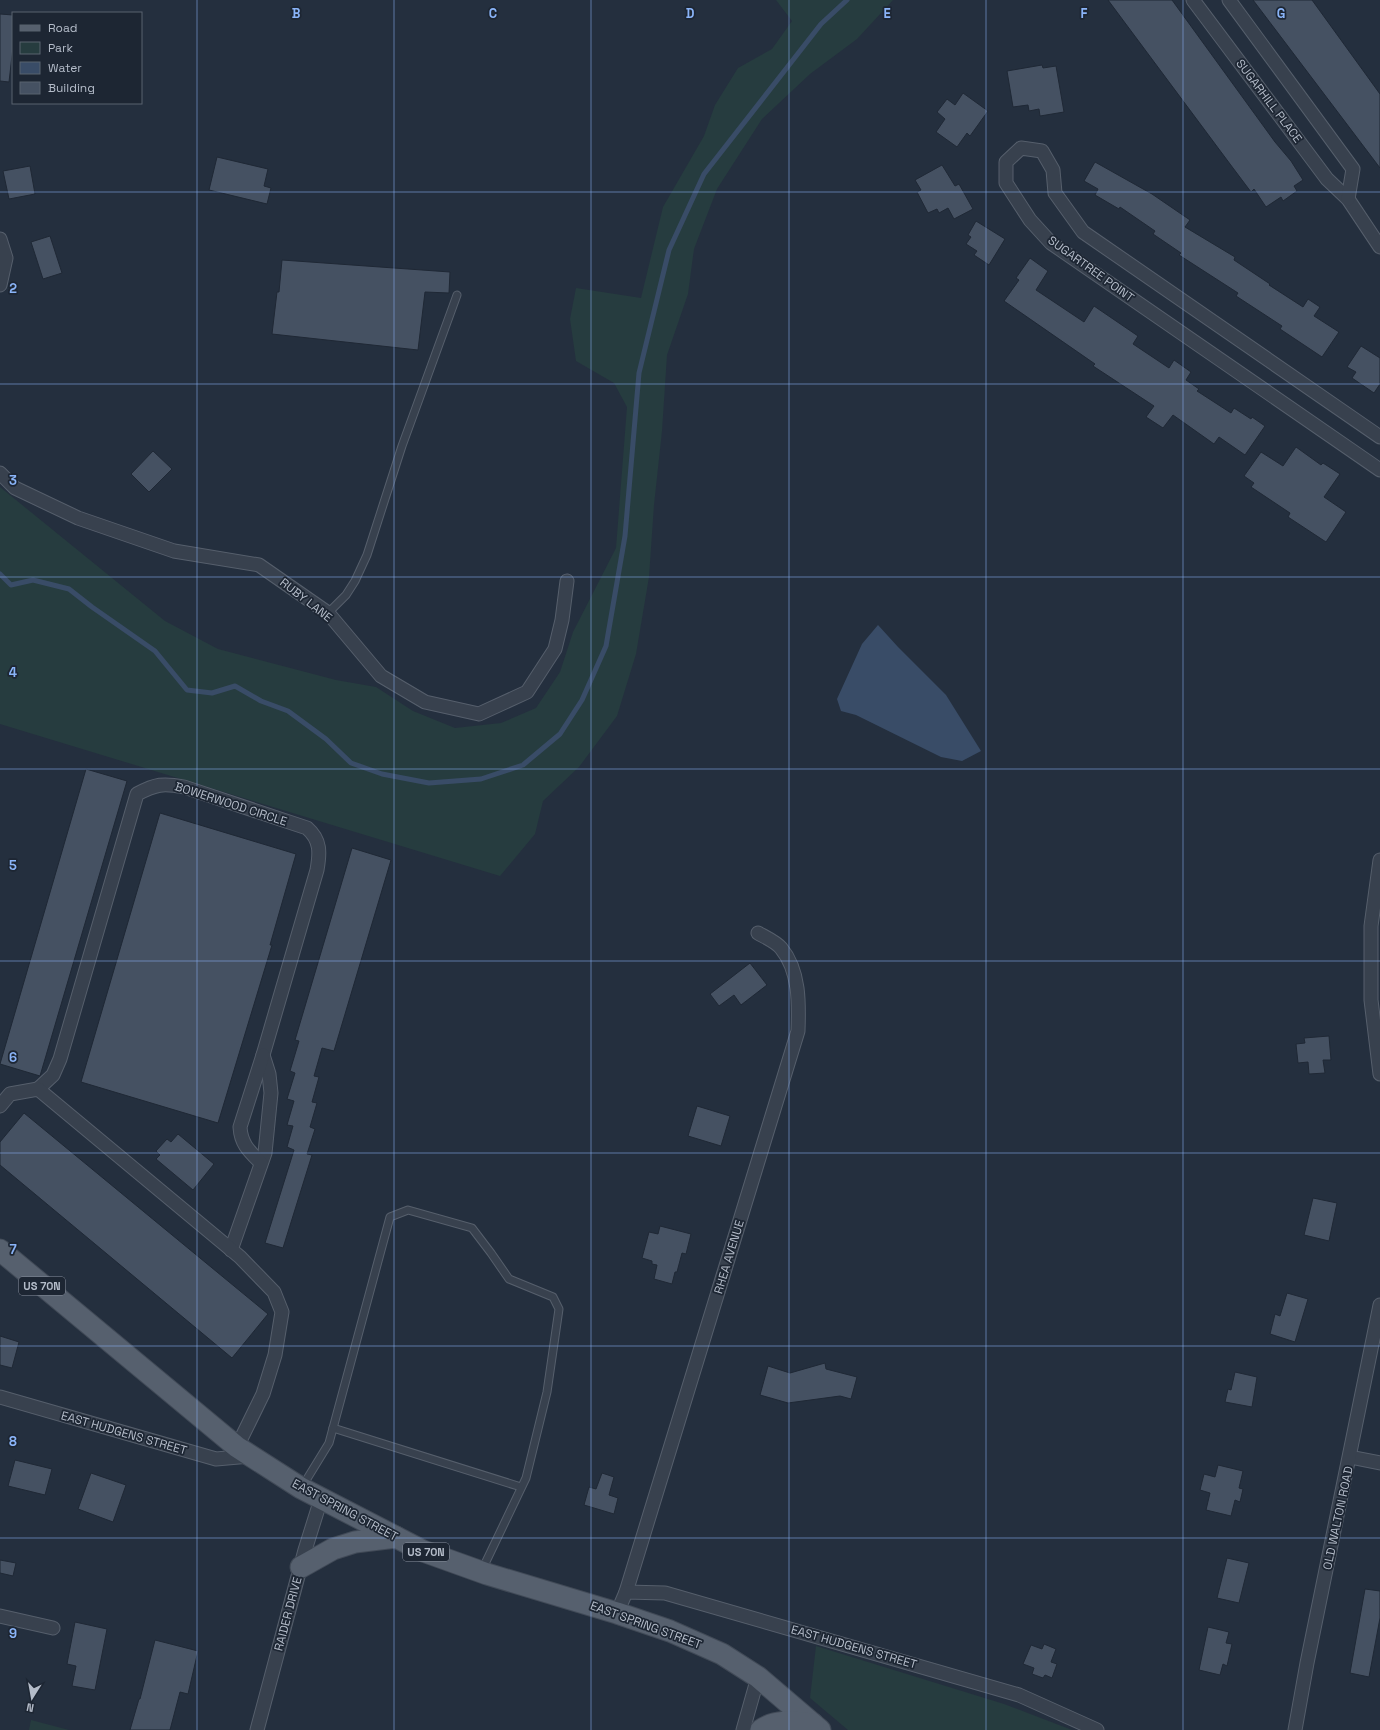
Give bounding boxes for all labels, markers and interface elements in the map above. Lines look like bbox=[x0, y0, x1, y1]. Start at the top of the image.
text: B bbox=[292, 5, 301, 22]
text: C bbox=[489, 5, 497, 22]
text: D bbox=[686, 5, 695, 22]
text: E bbox=[883, 5, 891, 22]
text: F bbox=[1081, 5, 1088, 22]
text: G bbox=[1277, 5, 1285, 22]
legend bbox=[12, 12, 142, 104]
text: Road bbox=[48, 20, 77, 36]
text: Park bbox=[48, 40, 73, 56]
street label: SUGARHILL PLACE bbox=[1232, 56, 1306, 146]
text: Water bbox=[48, 60, 82, 76]
text: Building bbox=[48, 80, 95, 96]
street label: SUGARTREE POINT bbox=[1045, 232, 1137, 306]
text: 2 bbox=[9, 280, 17, 297]
text: 3 bbox=[9, 472, 17, 489]
street label: RUBY LANE bbox=[276, 574, 336, 626]
text: 4 bbox=[9, 664, 17, 681]
street label: BOWERWOOD CIRCLE bbox=[173, 778, 289, 830]
text: 5 bbox=[9, 857, 17, 874]
text: 6 bbox=[9, 1049, 17, 1066]
street label: RHEA AVENUE bbox=[710, 1218, 748, 1296]
text: 7 bbox=[9, 1241, 17, 1258]
road number: US 70N bbox=[19, 1277, 65, 1295]
street label: EAST HUDGENS STREET bbox=[59, 1407, 189, 1459]
text: 8 bbox=[9, 1433, 17, 1450]
street label: OLD WALTON ROAD bbox=[1319, 1465, 1357, 1571]
street label: EAST SPRING STREET bbox=[289, 1475, 401, 1545]
road number: US 70N bbox=[403, 1543, 449, 1561]
street label: RAIDER DRIVE bbox=[270, 1575, 306, 1653]
street label: EAST SPRING STREET bbox=[588, 1597, 704, 1653]
street label: EAST HUDGENS STREET bbox=[789, 1621, 919, 1673]
text: 9 bbox=[9, 1625, 17, 1642]
north arrow bbox=[12, 1678, 52, 1718]
text: N bbox=[25, 1700, 35, 1715]

